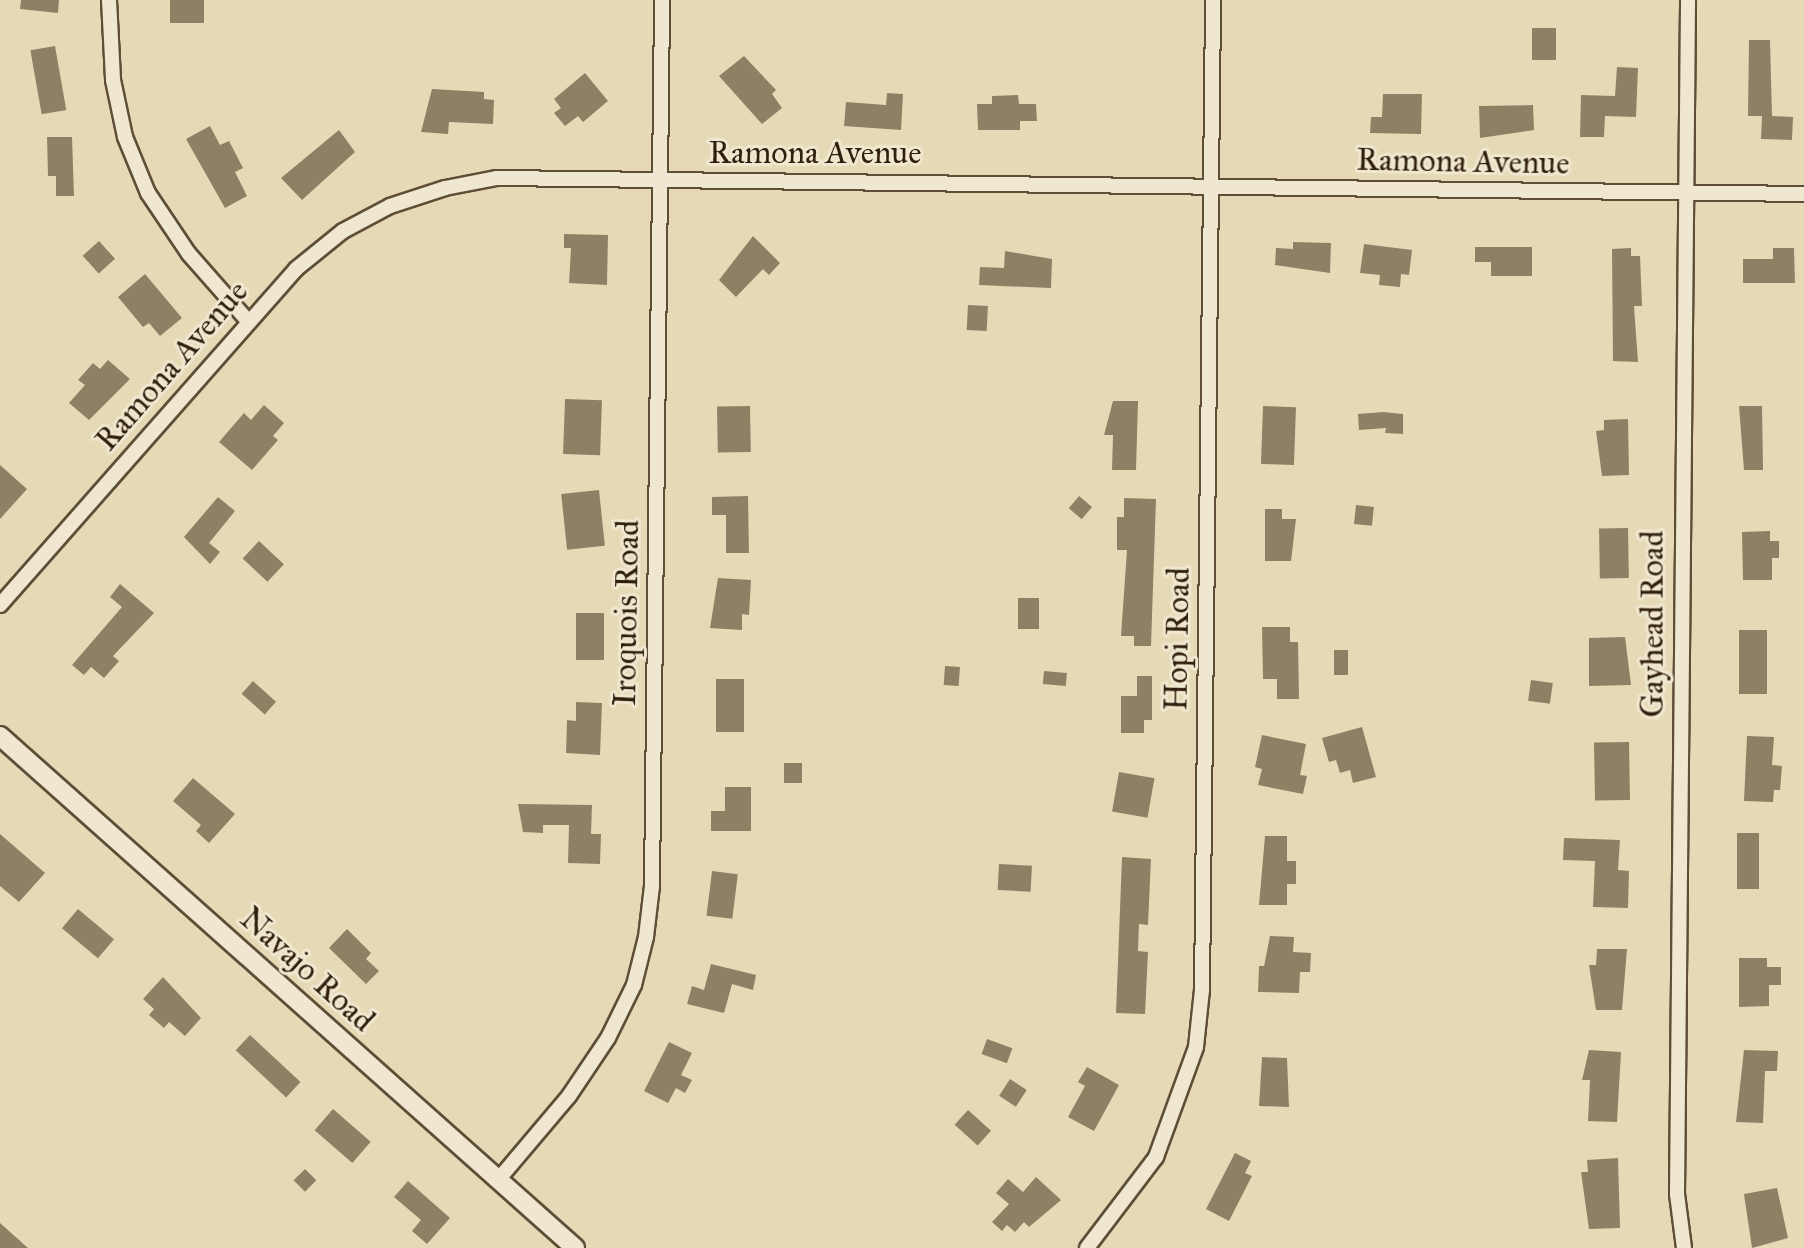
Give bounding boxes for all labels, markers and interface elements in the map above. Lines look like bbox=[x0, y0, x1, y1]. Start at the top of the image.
street label: Ramona Avenue bbox=[709, 134, 921, 172]
street label: Ramona Avenue bbox=[1356, 141, 1570, 183]
street label: Ramona Avenue bbox=[88, 273, 256, 459]
street label: Iroquois Road bbox=[606, 520, 648, 706]
street label: Gayhead Road bbox=[1634, 531, 1672, 717]
street label: Hopi Road bbox=[1158, 567, 1198, 711]
street label: Navajo Road bbox=[232, 900, 382, 1040]

